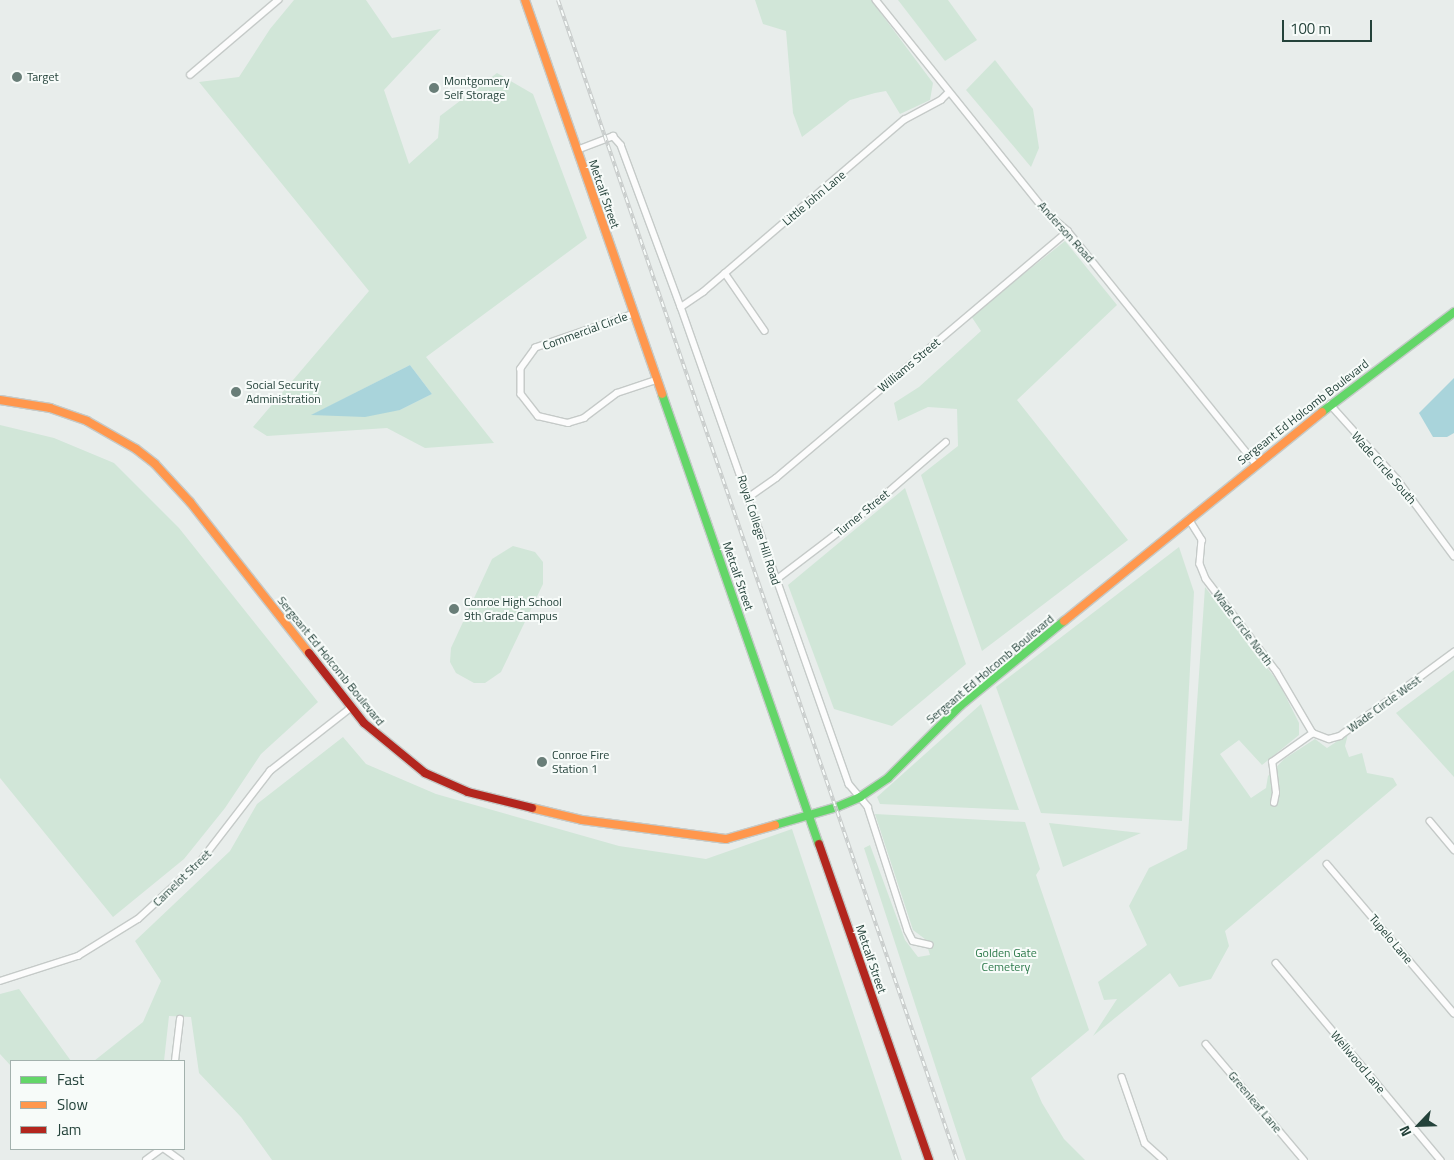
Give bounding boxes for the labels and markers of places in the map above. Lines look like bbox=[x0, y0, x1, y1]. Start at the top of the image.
place label: Target bbox=[27, 70, 59, 84]
marker: Target bbox=[11, 71, 23, 83]
place label: Montgomery Self Storage bbox=[444, 74, 510, 102]
marker: Montgomery Self Storage bbox=[428, 82, 440, 94]
place label: Social Security Administration bbox=[246, 378, 321, 406]
marker: Social Security Administration bbox=[230, 386, 242, 398]
place label: Conroe High School 9th Grade Campus bbox=[464, 595, 562, 623]
marker: Conroe High School 9th Grade Campus bbox=[448, 603, 460, 615]
place label: Conroe Fire Station 1 bbox=[552, 748, 609, 776]
marker: Conroe Fire Station 1 bbox=[536, 756, 548, 768]

